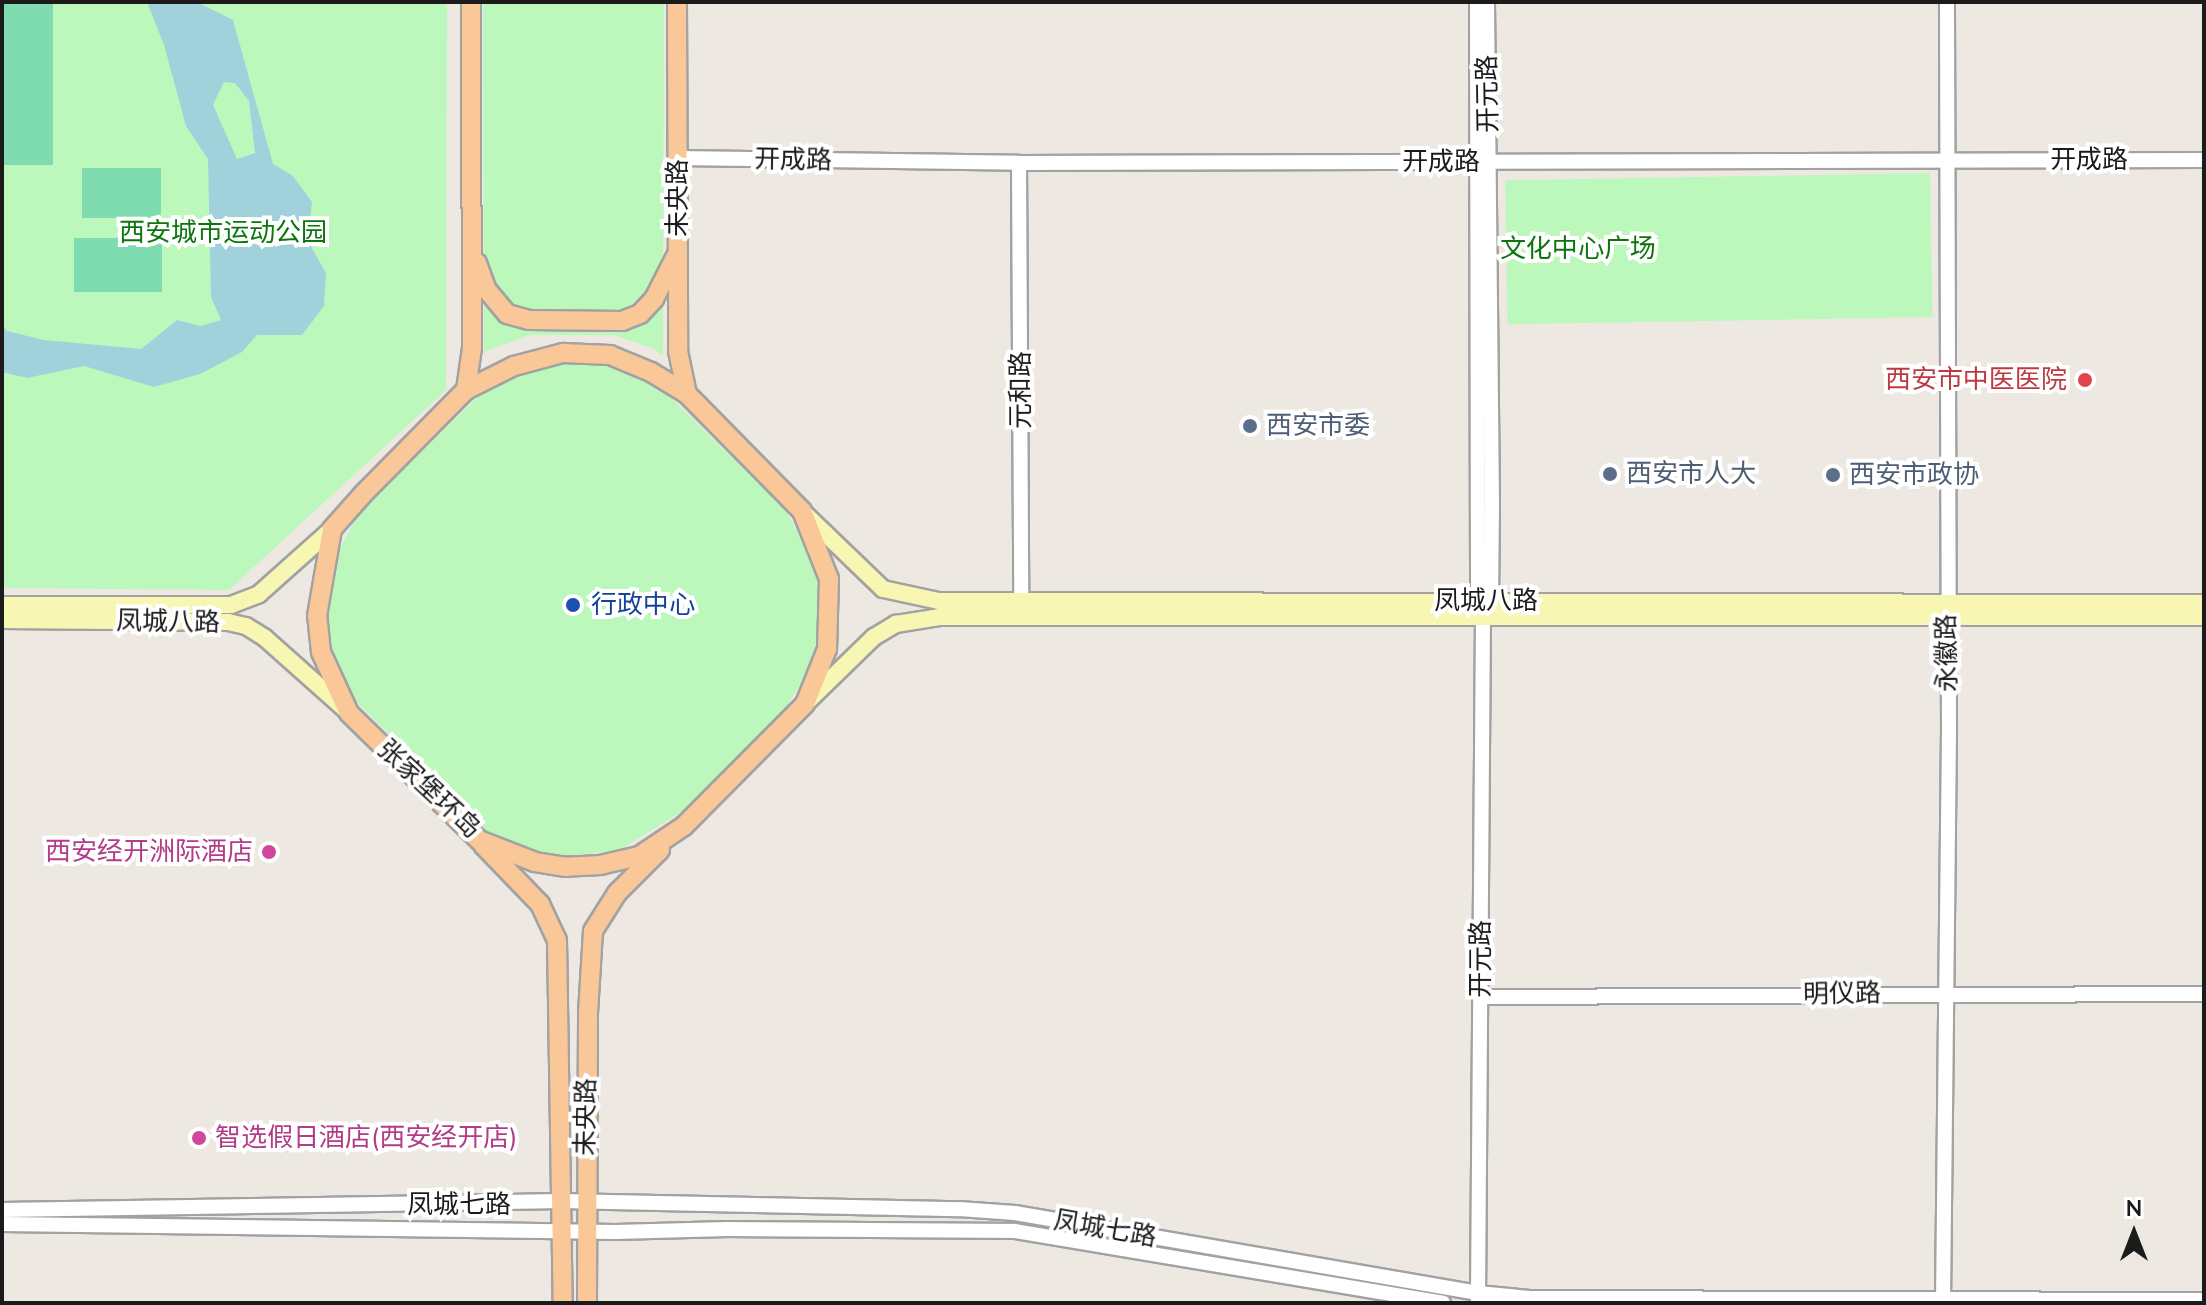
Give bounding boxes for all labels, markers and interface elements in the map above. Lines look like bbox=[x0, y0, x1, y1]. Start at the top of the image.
street label: 开元路 bbox=[1472, 55, 1504, 133]
street label: 开成路 bbox=[754, 144, 832, 176]
street label: 开成路 bbox=[2050, 144, 2128, 176]
street label: 开成路 bbox=[1402, 146, 1480, 178]
street label: 未央路 bbox=[662, 159, 694, 237]
park label: 西安城市运动公园 bbox=[119, 217, 327, 249]
park label: 文化中心广场 bbox=[1500, 233, 1656, 265]
street label: 元和路 bbox=[1005, 351, 1037, 429]
place label: 西安市中医医院 bbox=[1885, 364, 2067, 396]
marker: 西安市中医医院 bbox=[2074, 369, 2096, 391]
place label: 西安市委 bbox=[1266, 410, 1370, 442]
marker: 西安市委 bbox=[1241, 417, 1259, 435]
place label: 西安市人大 bbox=[1626, 458, 1756, 490]
place label: 西安市政协 bbox=[1849, 459, 1979, 491]
marker: 西安市人大 bbox=[1601, 465, 1619, 483]
marker: 西安市政协 bbox=[1824, 466, 1842, 484]
street label: 凤城八路 bbox=[1434, 585, 1538, 617]
place label: 行政中心 bbox=[591, 589, 695, 621]
marker: 行政中心 bbox=[562, 594, 584, 616]
street label: 凤城八路 bbox=[116, 605, 220, 639]
street label: 永徽路 bbox=[1931, 614, 1963, 692]
street label: 张家堡环岛 bbox=[371, 733, 487, 845]
place label: 西安经开洲际酒店 bbox=[45, 836, 253, 868]
marker: 西安经开洲际酒店 bbox=[260, 843, 278, 861]
street label: 开元路 bbox=[1465, 920, 1497, 998]
street label: 明仪路 bbox=[1803, 978, 1881, 1010]
street label: 未央路 bbox=[570, 1078, 602, 1156]
place label: 智选假日酒店(西安经开店) bbox=[215, 1122, 517, 1154]
marker: 智选假日酒店(西安经开店) bbox=[190, 1129, 208, 1147]
street label: 凤城七路 bbox=[407, 1189, 511, 1221]
north arrow bbox=[2094, 1193, 2174, 1273]
text: N bbox=[2126, 1194, 2142, 1224]
street label: 凤城七路 bbox=[1051, 1205, 1159, 1253]

